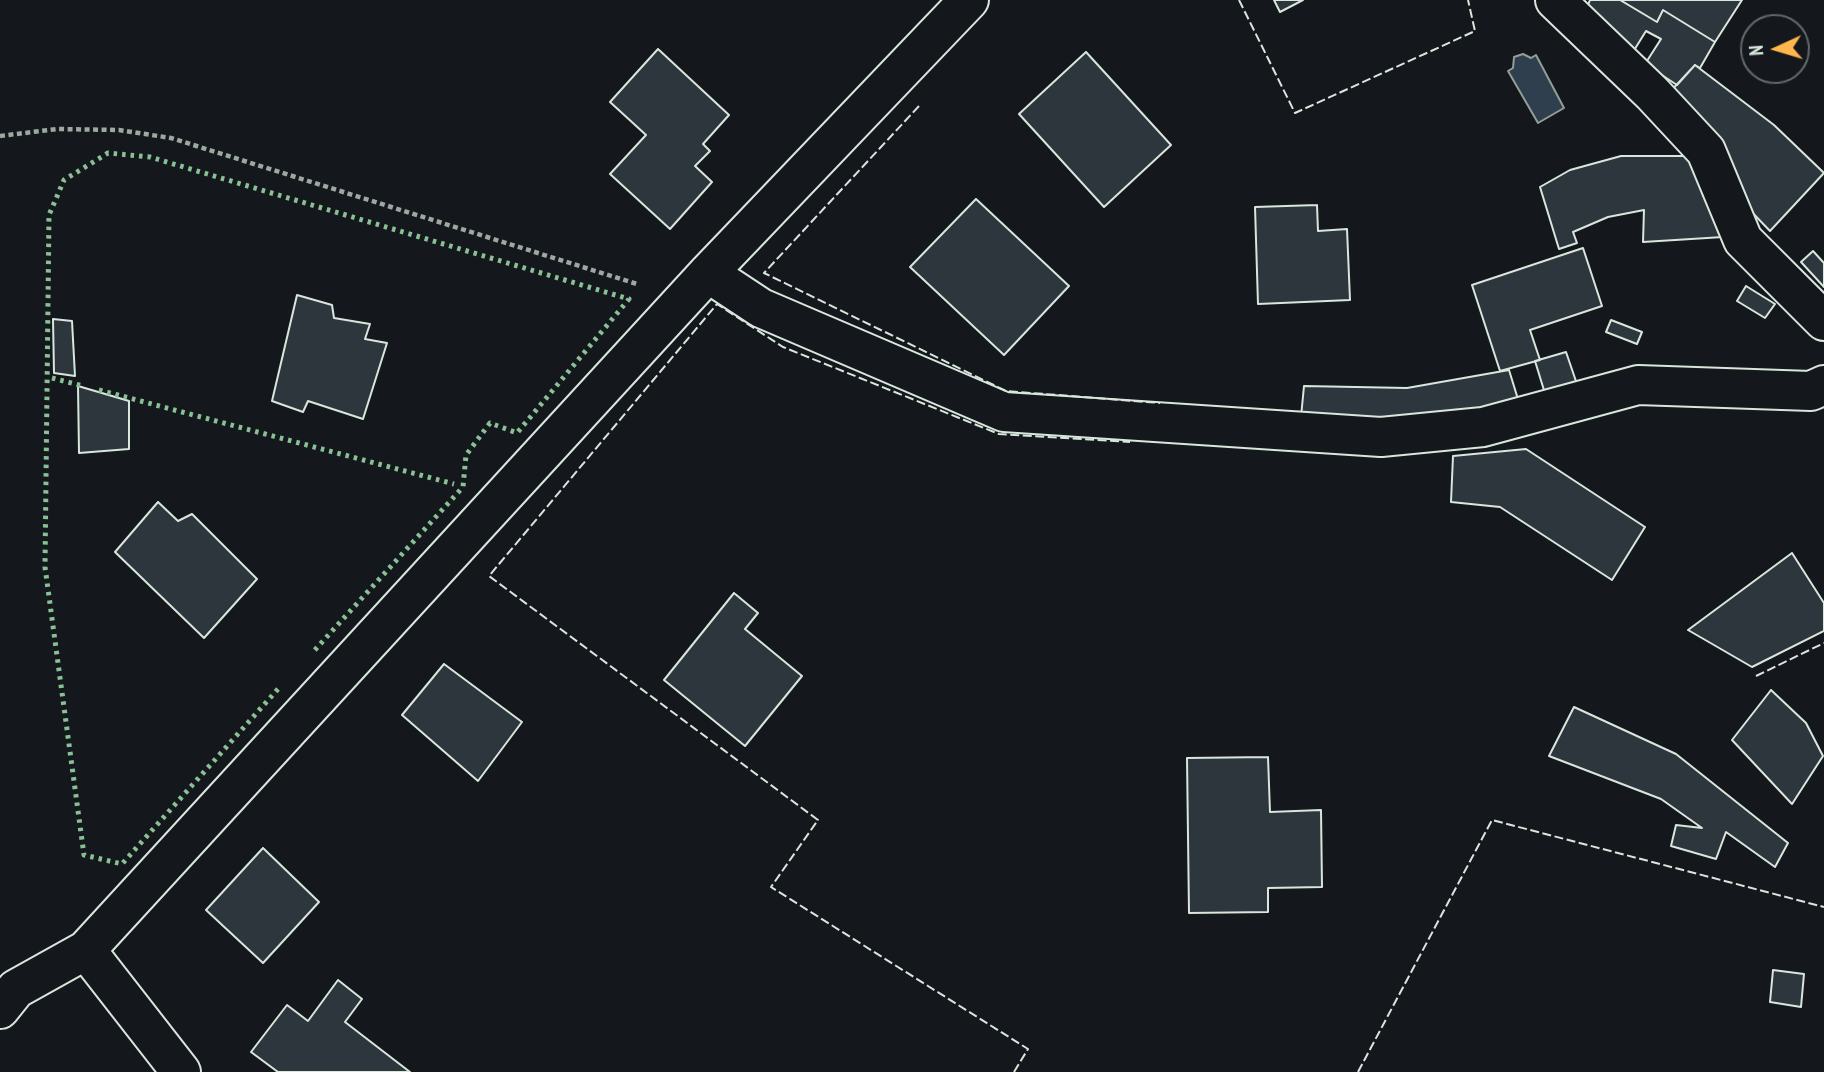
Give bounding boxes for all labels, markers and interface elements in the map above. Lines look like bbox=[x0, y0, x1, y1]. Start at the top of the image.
north arrow bbox=[1740, 14, 1810, 84]
text: N bbox=[1744, 44, 1768, 56]

